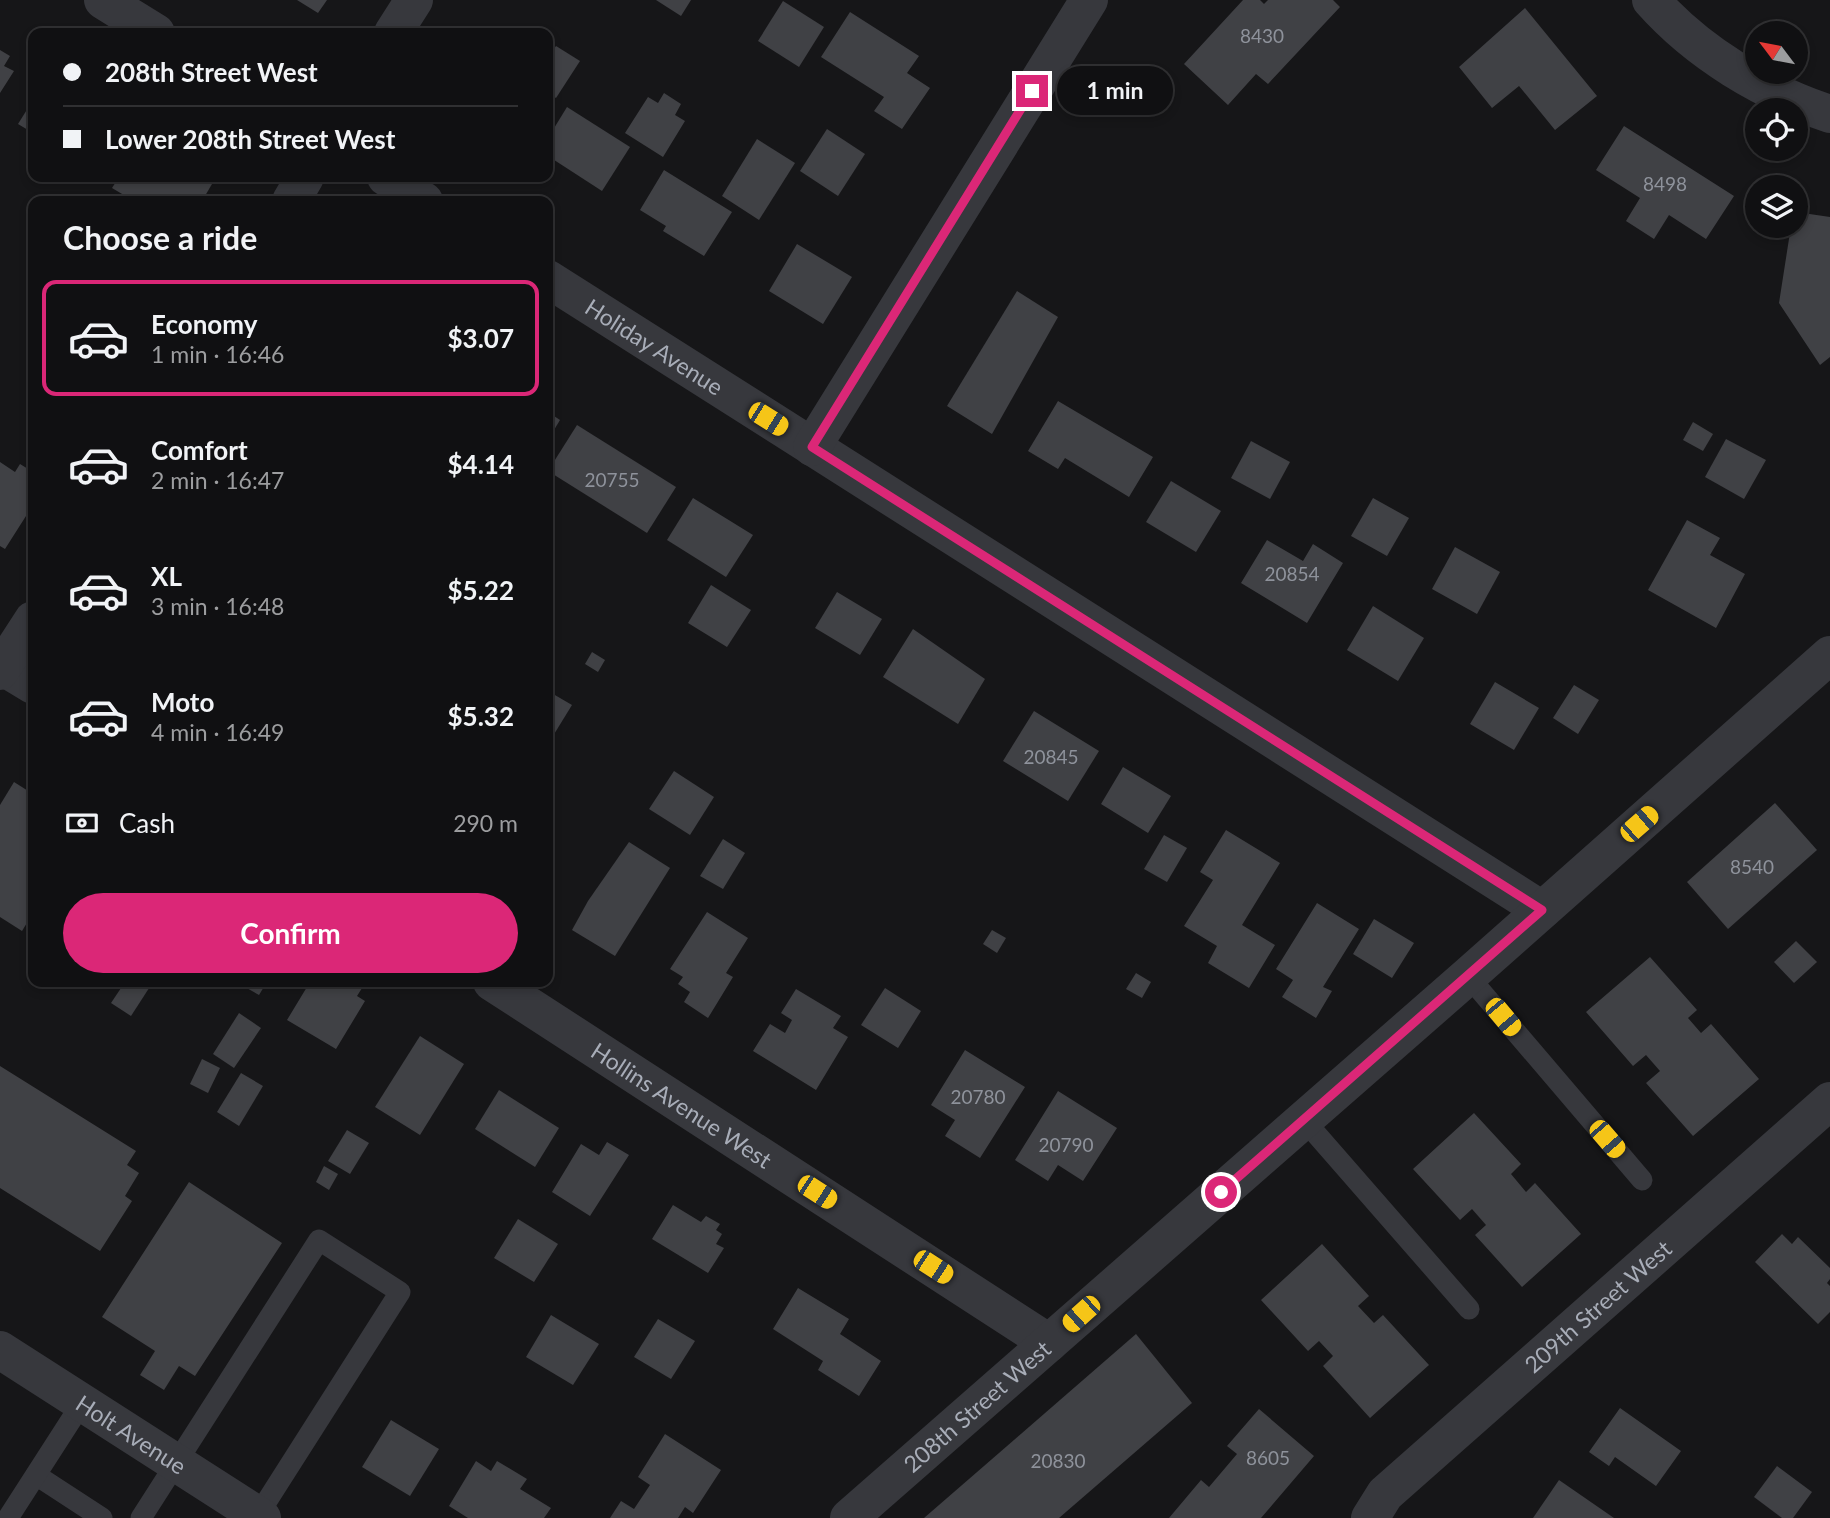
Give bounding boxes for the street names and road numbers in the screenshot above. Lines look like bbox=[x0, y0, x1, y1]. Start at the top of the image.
street label: Holiday Avenue bbox=[580, 292, 729, 401]
street label: Hollins Avenue West bbox=[586, 1036, 778, 1174]
street label: 209th Street West bbox=[1519, 1234, 1677, 1378]
street label: 208th Street West bbox=[898, 1334, 1057, 1478]
street label: Holt Avenue bbox=[71, 1389, 192, 1480]

